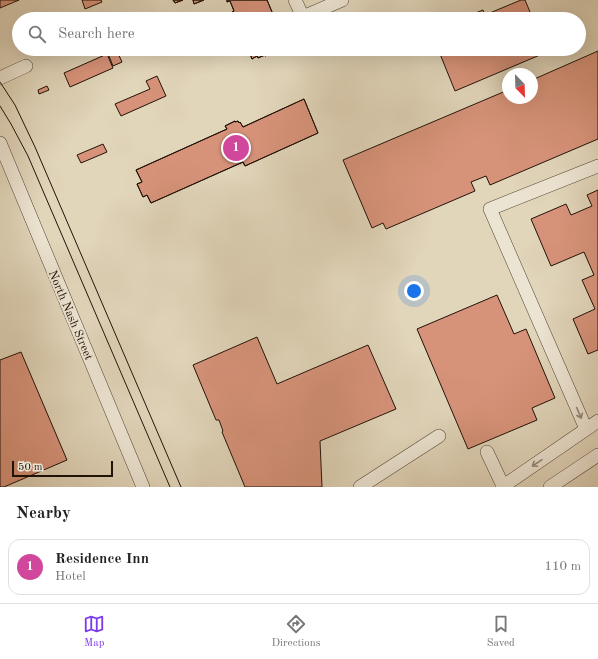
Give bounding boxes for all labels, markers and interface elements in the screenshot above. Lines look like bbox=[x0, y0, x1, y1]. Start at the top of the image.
search box bbox=[12, 12, 586, 56]
icon: search bbox=[26, 23, 48, 45]
text: Search here bbox=[58, 27, 135, 42]
north arrow bbox=[502, 68, 538, 104]
pin: 1 bbox=[223, 133, 249, 163]
street label: North Nash Street bbox=[46, 269, 94, 362]
your location bbox=[404, 281, 424, 301]
one-way arrow bbox=[575, 406, 583, 418]
one-way arrow bbox=[532, 458, 543, 467]
scale bar bbox=[12, 459, 113, 478]
text: 50 m bbox=[18, 462, 43, 473]
text: Nearby bbox=[16, 505, 71, 522]
text: Residence Inn bbox=[55, 552, 149, 567]
text: 1 bbox=[26, 560, 34, 573]
text: 110 m bbox=[544, 560, 581, 573]
text: Hotel bbox=[55, 570, 86, 583]
tab: Map bbox=[83, 613, 105, 651]
tab: Directions bbox=[272, 613, 320, 651]
tab: Saved bbox=[487, 613, 515, 651]

